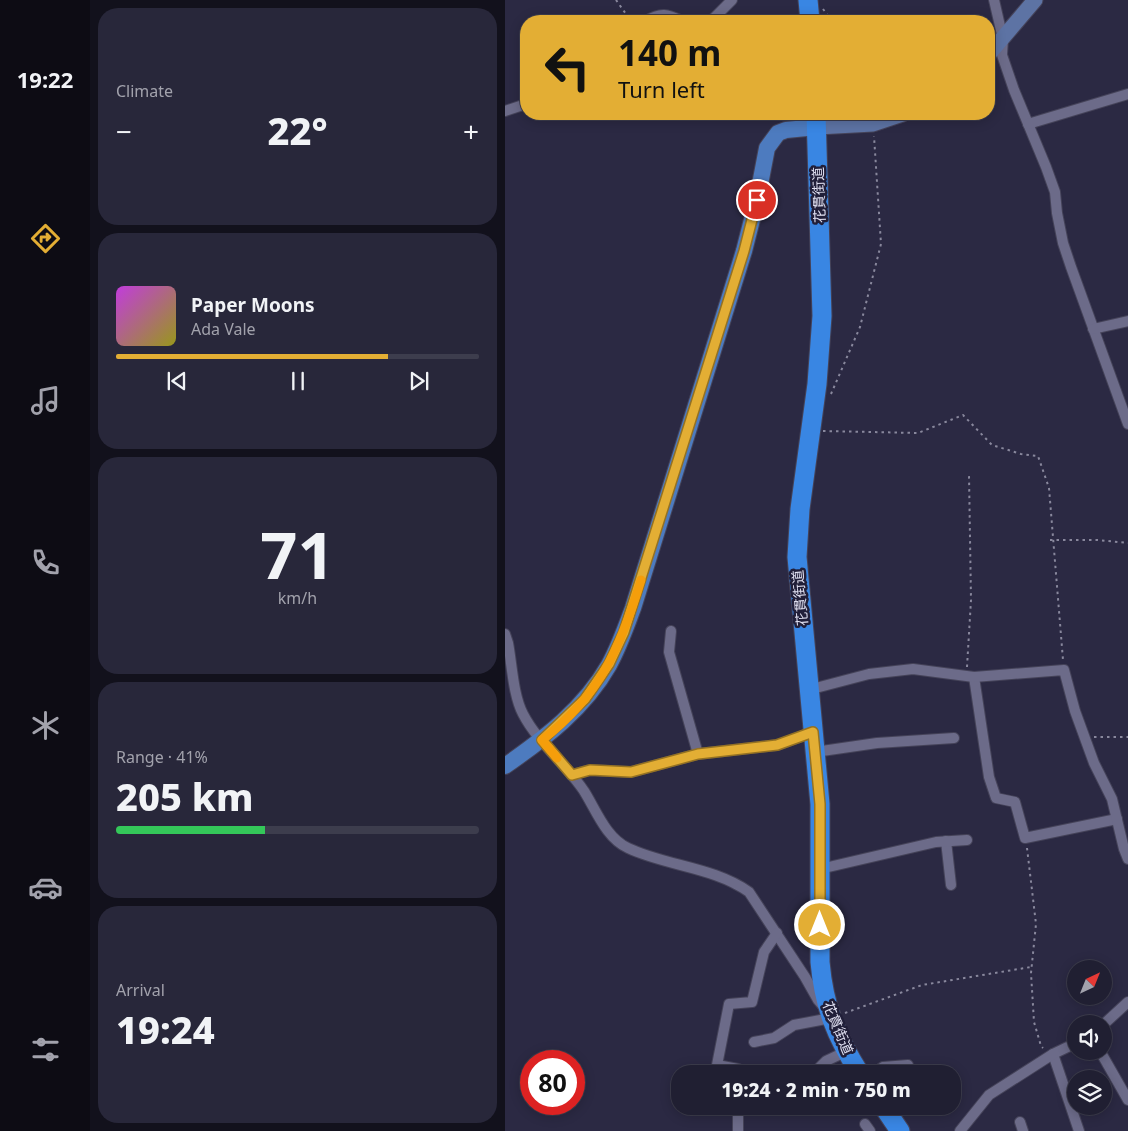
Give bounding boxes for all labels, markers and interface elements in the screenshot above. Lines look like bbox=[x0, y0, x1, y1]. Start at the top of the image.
text: 140 m bbox=[618, 29, 721, 76]
icon: left bbox=[535, 35, 600, 100]
text: 19:22 bbox=[17, 64, 73, 94]
text: Turn left bbox=[618, 74, 705, 104]
text: Climate bbox=[116, 80, 173, 102]
text: 22° bbox=[267, 104, 328, 156]
text: − bbox=[116, 112, 132, 150]
text: + bbox=[463, 112, 479, 150]
street label: 花貫街道 bbox=[808, 167, 829, 223]
pin bbox=[736, 179, 778, 221]
icon: arrive bbox=[743, 186, 771, 214]
icon: directions bbox=[28, 221, 63, 256]
text: Paper Moons bbox=[191, 292, 315, 318]
text: Ada Vale bbox=[191, 318, 256, 340]
icon: previous bbox=[163, 367, 191, 395]
icon: pause bbox=[284, 367, 312, 395]
icon: next bbox=[405, 367, 433, 395]
icon: music bbox=[28, 383, 63, 418]
text: 71 bbox=[260, 510, 335, 598]
icon: phone bbox=[28, 545, 63, 580]
street label: 花貫街道 bbox=[788, 569, 811, 627]
text: km/h bbox=[278, 587, 317, 609]
icon: climate bbox=[28, 708, 63, 743]
text: Range · 41% bbox=[116, 746, 208, 768]
text: 205 km bbox=[116, 770, 254, 822]
icon: car bbox=[28, 870, 63, 905]
position arrow bbox=[793, 898, 845, 950]
north arrow bbox=[1067, 960, 1113, 1005]
map controls bbox=[1067, 960, 1112, 1115]
text: Arrival bbox=[116, 979, 165, 1001]
street label: 花貫街道 bbox=[819, 998, 858, 1057]
text: 19:24 bbox=[116, 1003, 215, 1055]
button: sound bbox=[1067, 1015, 1112, 1060]
icon: filters bbox=[28, 1032, 63, 1067]
speed limit sign: 80 bbox=[520, 1050, 585, 1115]
button: layers bbox=[1067, 1070, 1112, 1115]
text: 19:24 · 2 min · 750 m bbox=[721, 1077, 911, 1103]

